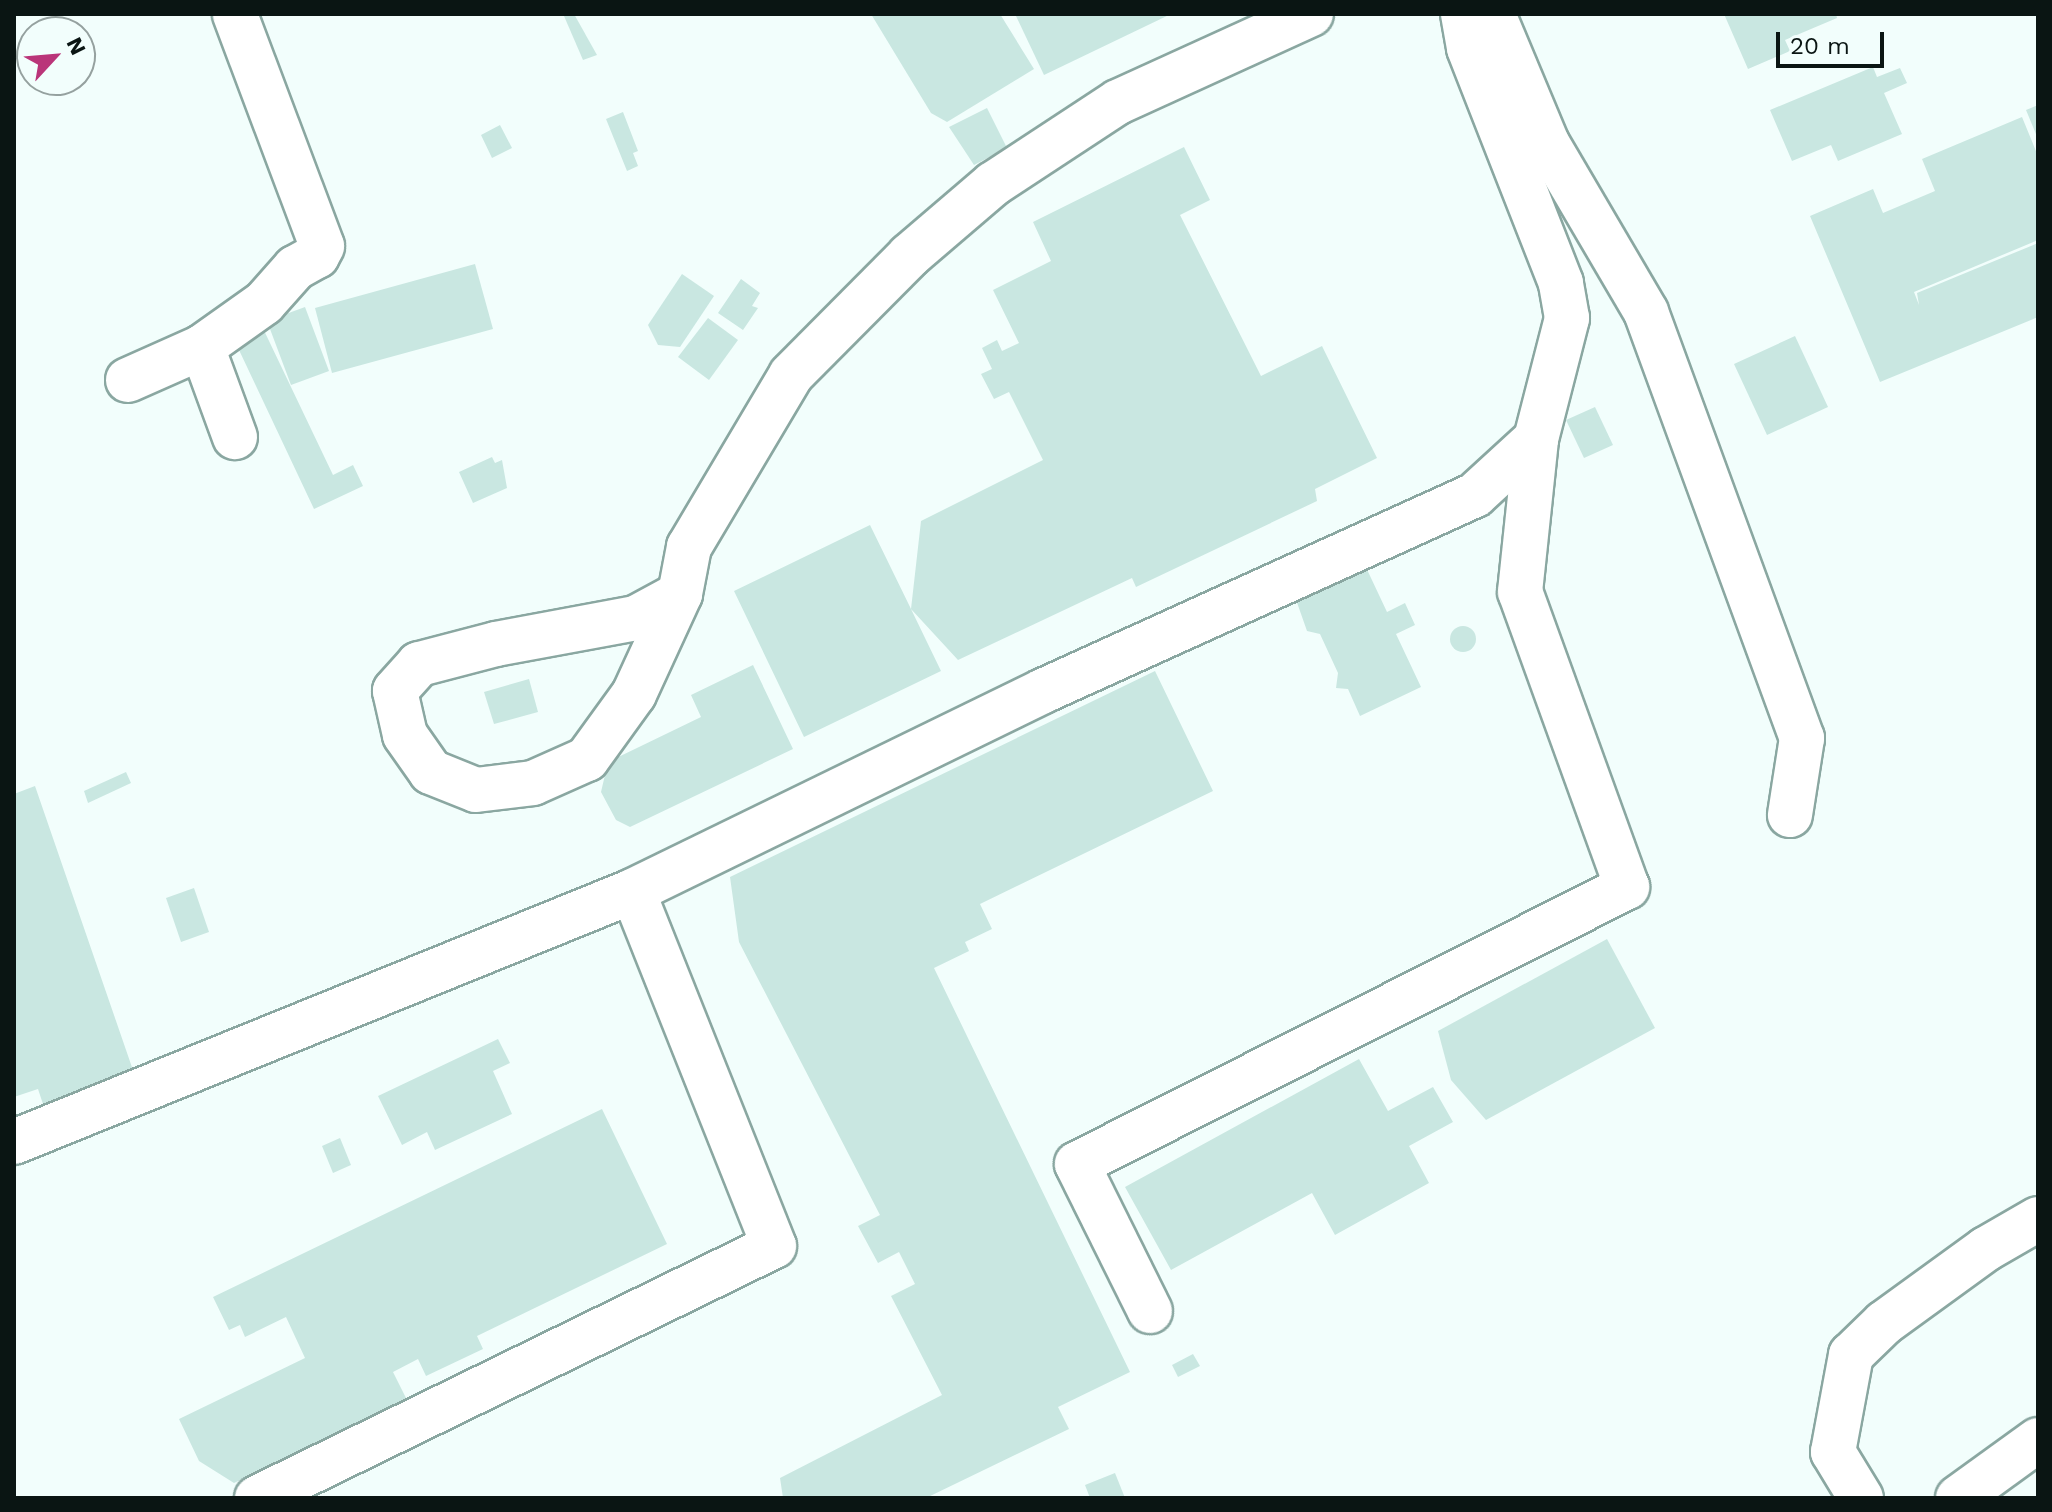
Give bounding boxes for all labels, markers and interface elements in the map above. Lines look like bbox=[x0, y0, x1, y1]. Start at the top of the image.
north arrow bbox=[16, 16, 96, 96]
scale bar bbox=[1780, 16, 1888, 66]
text: 20 m bbox=[1790, 32, 1850, 60]
text: N bbox=[61, 33, 91, 59]

